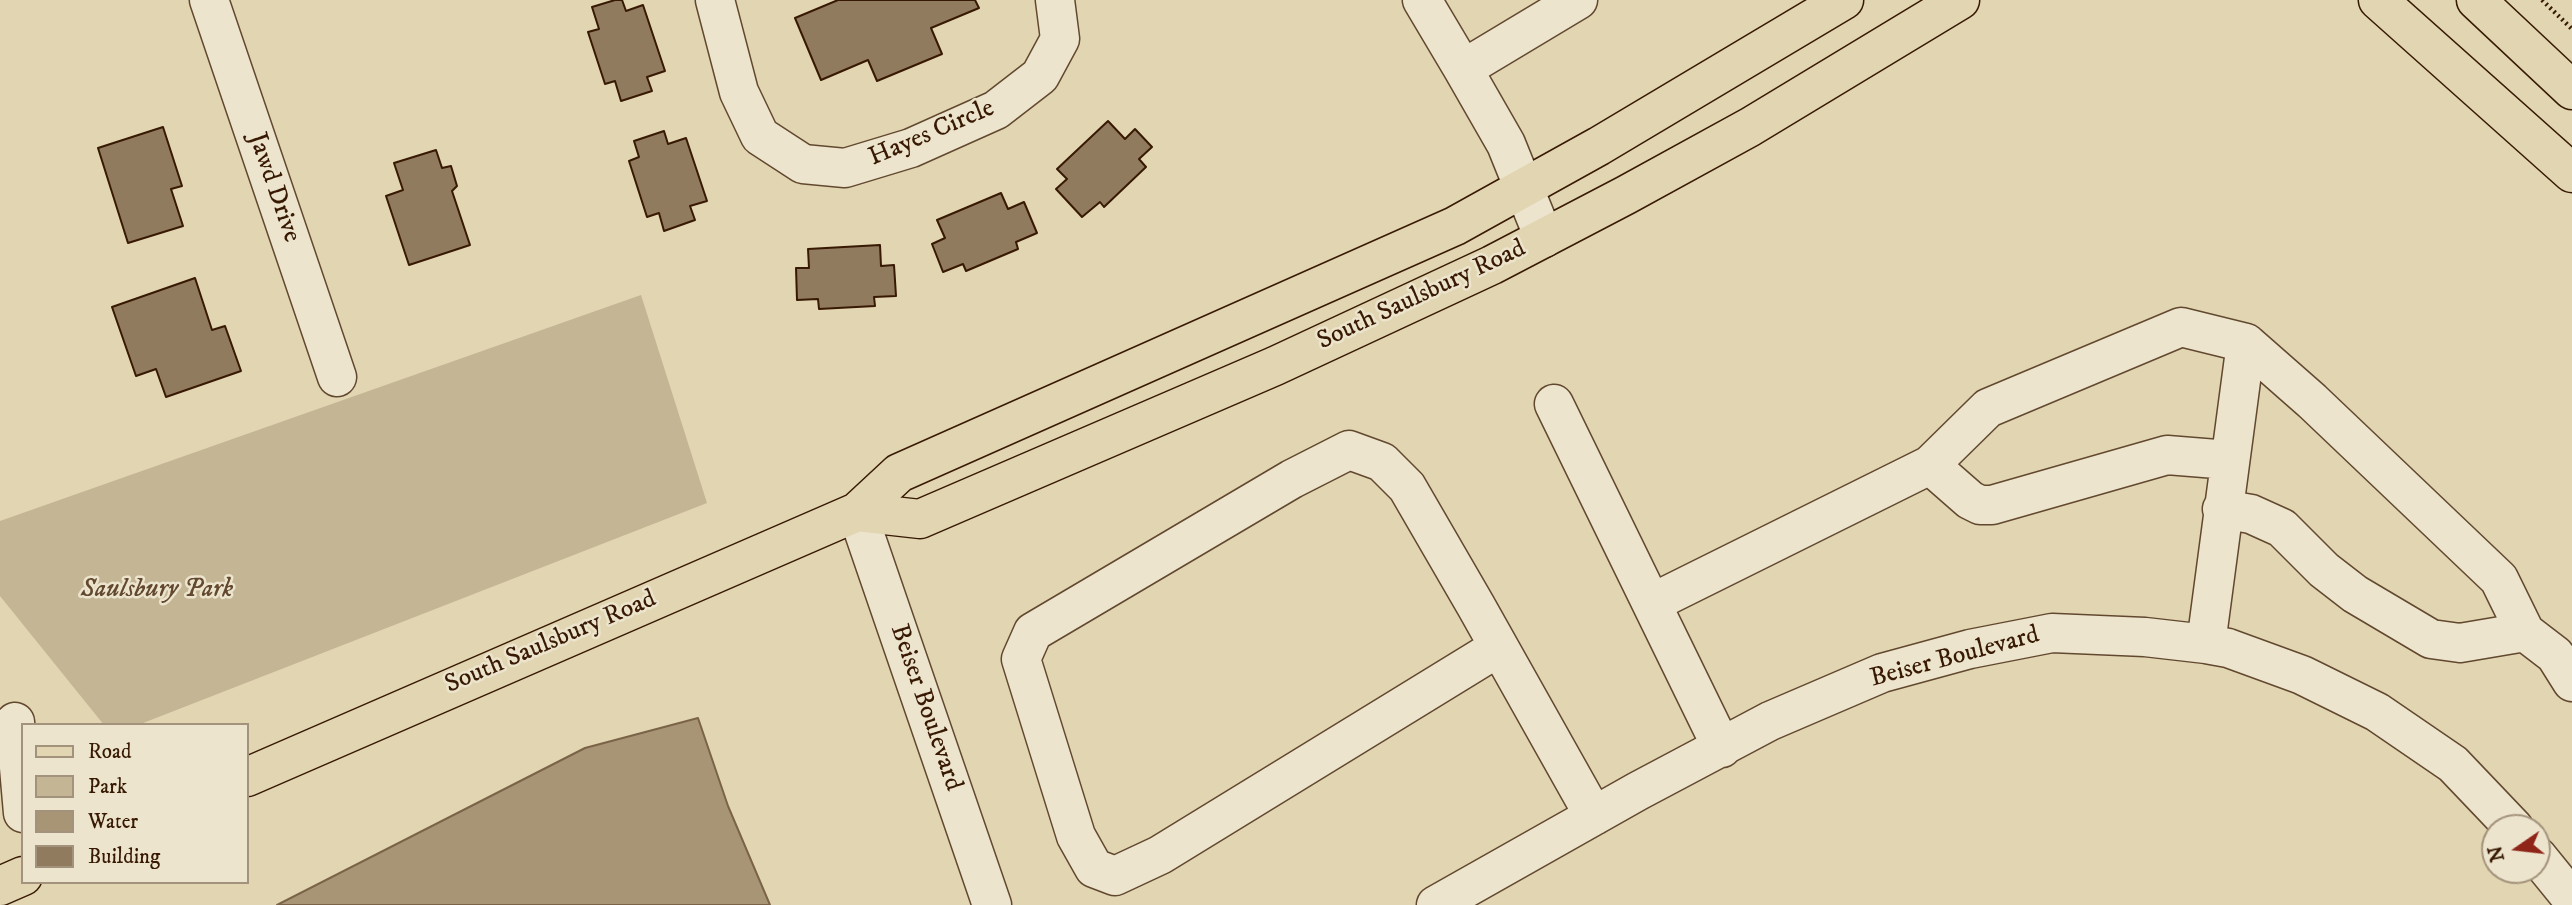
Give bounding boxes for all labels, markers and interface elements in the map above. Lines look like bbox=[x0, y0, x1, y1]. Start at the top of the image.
street label: Hayes Circle bbox=[865, 94, 999, 174]
street label: Jawd Drive bbox=[240, 129, 306, 247]
street label: South Saulsbury Road bbox=[1313, 234, 1531, 358]
park label: Saulsbury Park bbox=[81, 575, 233, 607]
street label: South Saulsbury Road bbox=[441, 584, 661, 702]
street label: Beiser Boulevard bbox=[1867, 620, 2043, 696]
street label: Beiser Boulevard bbox=[882, 621, 968, 795]
legend bbox=[21, 723, 248, 884]
text: Road bbox=[88, 739, 132, 765]
text: Park bbox=[88, 774, 127, 800]
text: Water bbox=[88, 809, 138, 835]
north arrow bbox=[2481, 814, 2551, 884]
text: N bbox=[2484, 843, 2510, 864]
text: Building bbox=[88, 844, 160, 870]

